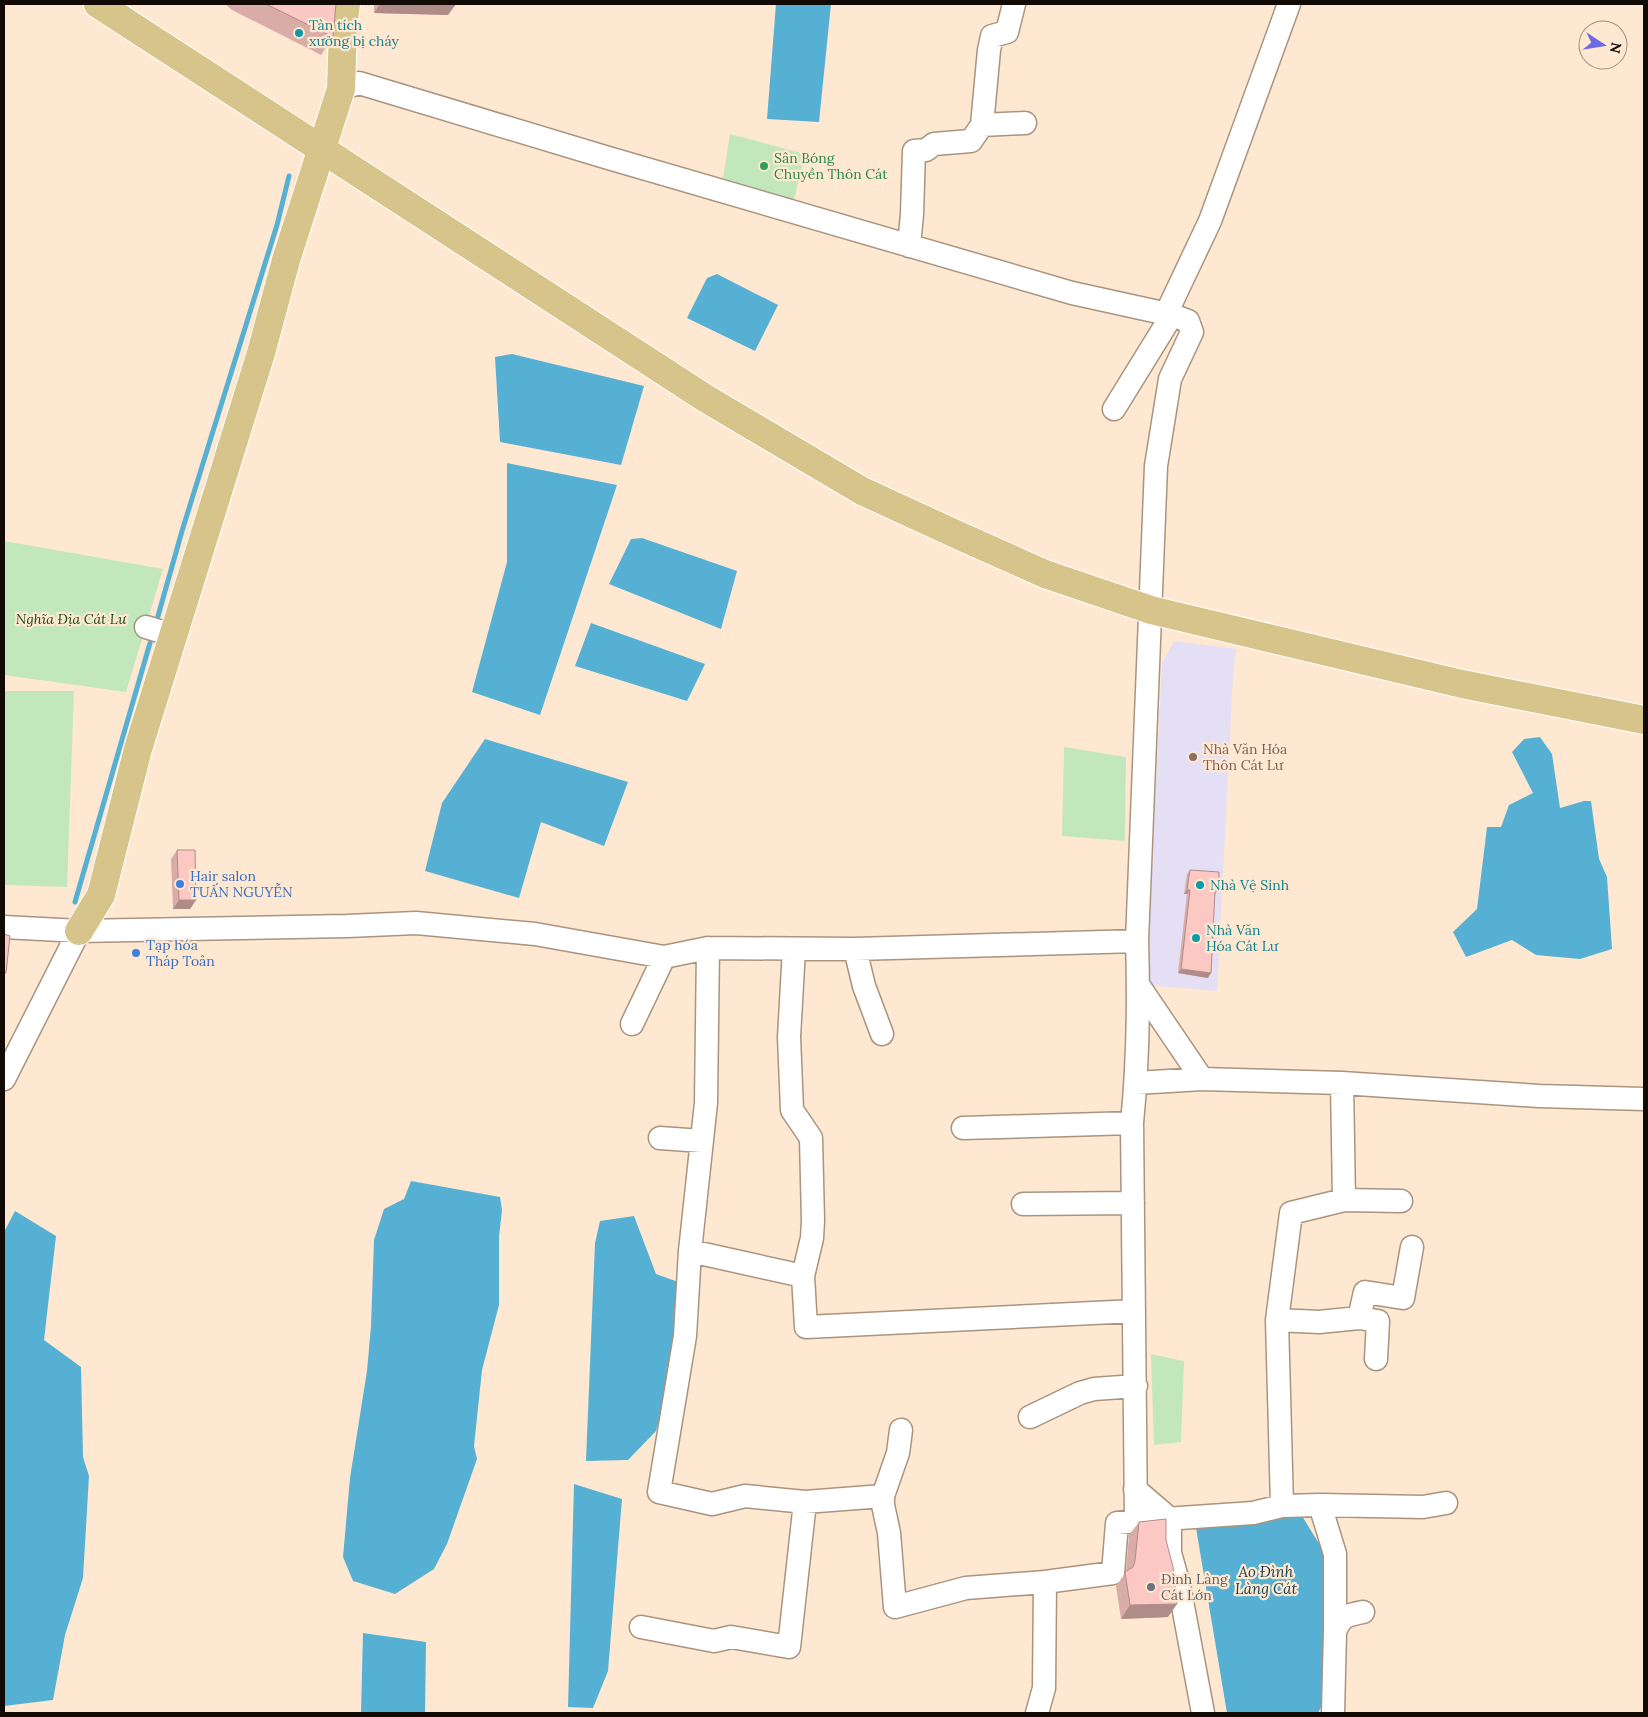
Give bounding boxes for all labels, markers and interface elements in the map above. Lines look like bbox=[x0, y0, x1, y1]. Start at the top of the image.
place label: Tàn tích xưởng bị cháy bbox=[309, 16, 400, 50]
north arrow bbox=[1578, 20, 1628, 70]
marker: Tàn tích xưởng bị cháy bbox=[293, 27, 305, 39]
text: N bbox=[1606, 41, 1626, 55]
place label: Sân Bóng Chuyền Thôn Cát bbox=[774, 149, 888, 183]
marker: Sân Bóng Chuyền Thôn Cát bbox=[758, 160, 770, 172]
park label: Nghĩa Địa Cát Lư bbox=[16, 610, 127, 628]
place label: Nhà Văn Hóa Thôn Cát Lư bbox=[1203, 740, 1287, 774]
marker: Nhà Văn Hóa Thôn Cát Lư bbox=[1187, 751, 1199, 763]
place label: Hair salon TUẤN NGUYỄN bbox=[190, 867, 293, 901]
place label: Nhà Vệ Sinh bbox=[1210, 876, 1289, 894]
marker: Hair salon TUẤN NGUYỄN bbox=[174, 878, 186, 890]
marker: Nhà Vệ Sinh bbox=[1194, 879, 1206, 891]
place label: Nhà Văn Hóa Cát Lư bbox=[1206, 921, 1279, 955]
marker: Nhà Văn Hóa Cát Lư bbox=[1190, 932, 1202, 944]
place label: Tạp hóa Tháp Toản bbox=[146, 936, 215, 970]
marker: Tạp hóa Tháp Toản bbox=[130, 947, 142, 959]
water label: Ao Đình Làng Cát bbox=[1235, 1562, 1297, 1598]
place label: Đình Làng Cát Lớn bbox=[1161, 1570, 1228, 1604]
marker: Đình Làng Cát Lớn bbox=[1145, 1581, 1157, 1593]

